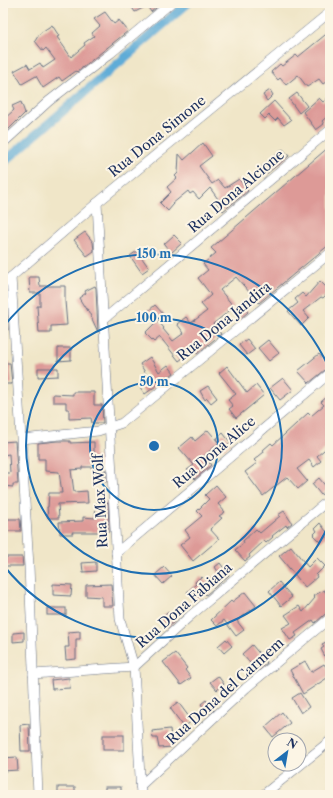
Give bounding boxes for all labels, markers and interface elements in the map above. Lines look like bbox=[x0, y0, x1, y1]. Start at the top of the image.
street label: Rua Dona Simone bbox=[105, 91, 210, 181]
street label: Rua Dona Alcione bbox=[184, 145, 288, 237]
text: 150 m bbox=[137, 246, 171, 261]
street label: Rua Dona Jandira bbox=[173, 277, 275, 365]
text: 100 m bbox=[136, 310, 172, 325]
text: 50 m bbox=[139, 374, 169, 389]
street label: Rua Dona Alice bbox=[169, 412, 259, 492]
centre of rings bbox=[147, 439, 161, 453]
street label: Rua Max Wolf bbox=[88, 451, 111, 549]
street label: Rua Dona Fabiana bbox=[132, 558, 236, 652]
street label: Rua Dona del Carmem bbox=[163, 634, 287, 748]
north arrow bbox=[267, 732, 307, 772]
text: N bbox=[284, 735, 300, 752]

